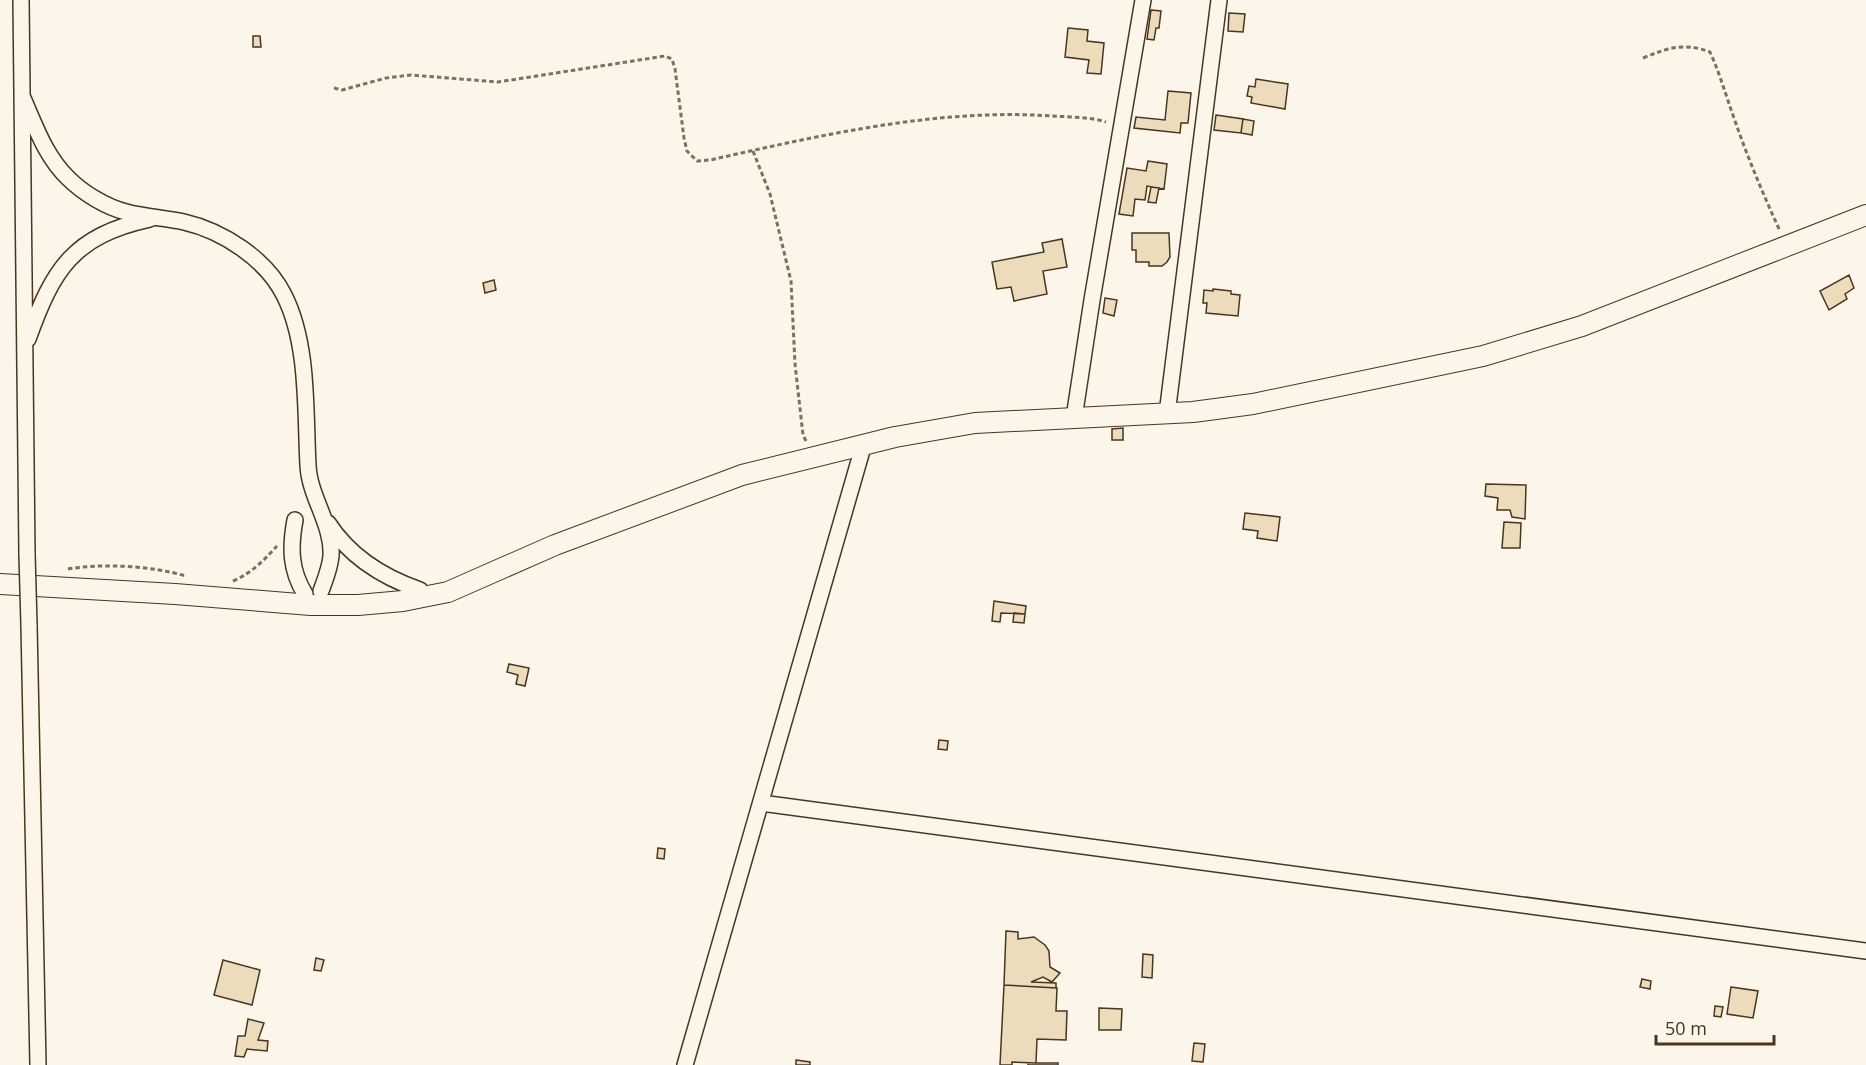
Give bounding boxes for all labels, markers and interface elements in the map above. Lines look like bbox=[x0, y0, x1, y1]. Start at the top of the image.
scale bar bbox=[1656, 1008, 1774, 1046]
text: 50 m bbox=[1665, 1016, 1707, 1040]

